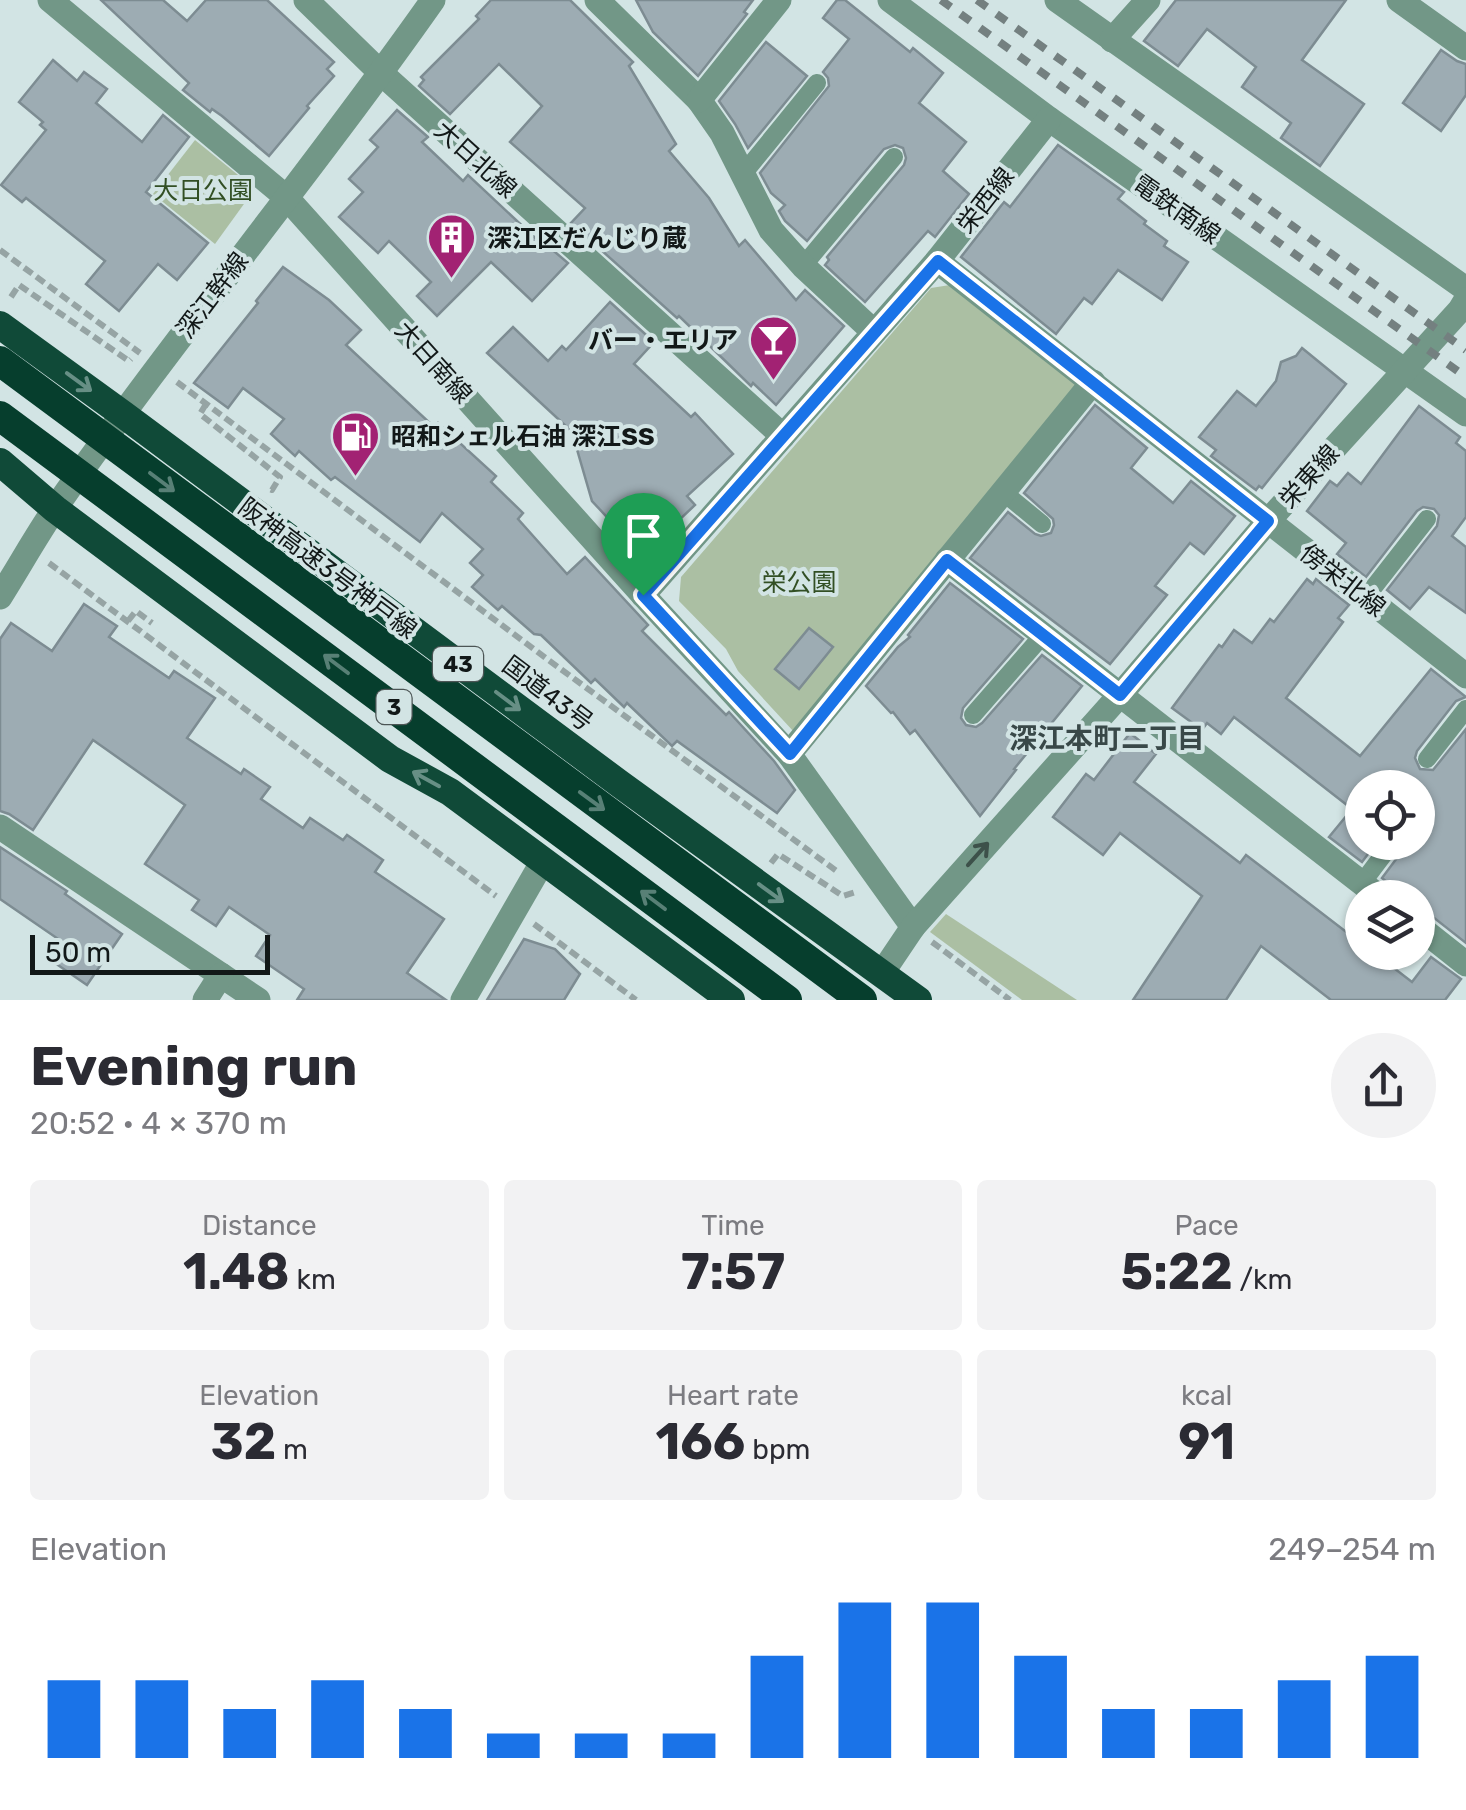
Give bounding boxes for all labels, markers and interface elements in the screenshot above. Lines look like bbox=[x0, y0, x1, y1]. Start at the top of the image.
street label: 大日北線 bbox=[429, 115, 523, 204]
street label: 栄西線 bbox=[951, 162, 1020, 239]
street label: 電鉄南線 bbox=[1127, 169, 1226, 250]
park label: 大日公園 bbox=[153, 176, 253, 205]
building icon: 深江区だんじり蔵 bbox=[426, 212, 478, 280]
place label: 深江区だんじり蔵 bbox=[487, 224, 687, 253]
street label: 深江幹線 bbox=[171, 247, 254, 344]
bar icon: バー・エリア bbox=[747, 314, 799, 382]
street label: 大日南線 bbox=[389, 315, 478, 409]
place label: バー・エリア bbox=[588, 326, 738, 355]
one-way arrow bbox=[65, 371, 92, 392]
fuel station icon: 昭和シェル石油 深江SS bbox=[330, 410, 382, 478]
place label: 昭和シェル石油 深江SS bbox=[391, 422, 654, 451]
street label: 栄東線 bbox=[1273, 439, 1345, 514]
one-way arrow bbox=[148, 471, 175, 492]
street label: 阪神高速3号神戸線 bbox=[233, 492, 422, 645]
pin bbox=[601, 493, 686, 596]
icon: arrive bbox=[616, 508, 671, 563]
street label: 傍栄北線 bbox=[1294, 538, 1391, 623]
park label: 栄公園 bbox=[761, 568, 837, 597]
road number: 43 bbox=[433, 647, 483, 681]
street label: 国道43号 bbox=[497, 650, 599, 737]
one-way arrow bbox=[323, 654, 350, 675]
road number: 3 bbox=[376, 690, 412, 724]
one-way arrow bbox=[494, 691, 521, 712]
district label: 深江本町二丁目 bbox=[1009, 722, 1205, 755]
one-way arrow bbox=[412, 768, 441, 788]
map controls bbox=[1345, 770, 1435, 970]
button: locate bbox=[1345, 770, 1435, 860]
one-way arrow bbox=[578, 791, 605, 812]
one-way arrow bbox=[966, 842, 989, 867]
button: layers bbox=[1345, 880, 1435, 970]
one-way arrow bbox=[757, 882, 784, 903]
one-way arrow bbox=[640, 889, 667, 910]
scale bar bbox=[30, 930, 270, 974]
text: 50 m bbox=[45, 936, 111, 969]
button: share bbox=[1331, 1033, 1436, 1138]
text: Evening run bbox=[30, 1034, 358, 1099]
text: 20:52 · 4 × 370 m bbox=[30, 1104, 287, 1142]
text: Distance bbox=[202, 1209, 317, 1242]
text: Time bbox=[701, 1209, 765, 1242]
text: Pace bbox=[1175, 1209, 1239, 1242]
text: 1.48 bbox=[183, 1242, 290, 1302]
text: 7:57 bbox=[681, 1242, 785, 1302]
text: 5:22 bbox=[1121, 1242, 1233, 1302]
text: km bbox=[290, 1263, 336, 1296]
text: /km bbox=[1233, 1263, 1292, 1296]
text: Elevation bbox=[199, 1379, 319, 1412]
text: Heart rate bbox=[667, 1379, 799, 1412]
text: kcal bbox=[1181, 1379, 1232, 1412]
text: 32 bbox=[211, 1412, 276, 1472]
text: 166 bbox=[655, 1412, 745, 1472]
text: 91 bbox=[1178, 1412, 1235, 1472]
text: m bbox=[276, 1433, 308, 1466]
text: bpm bbox=[745, 1433, 811, 1466]
text: Elevation bbox=[30, 1530, 167, 1568]
text: 249–254 m bbox=[1268, 1530, 1436, 1568]

